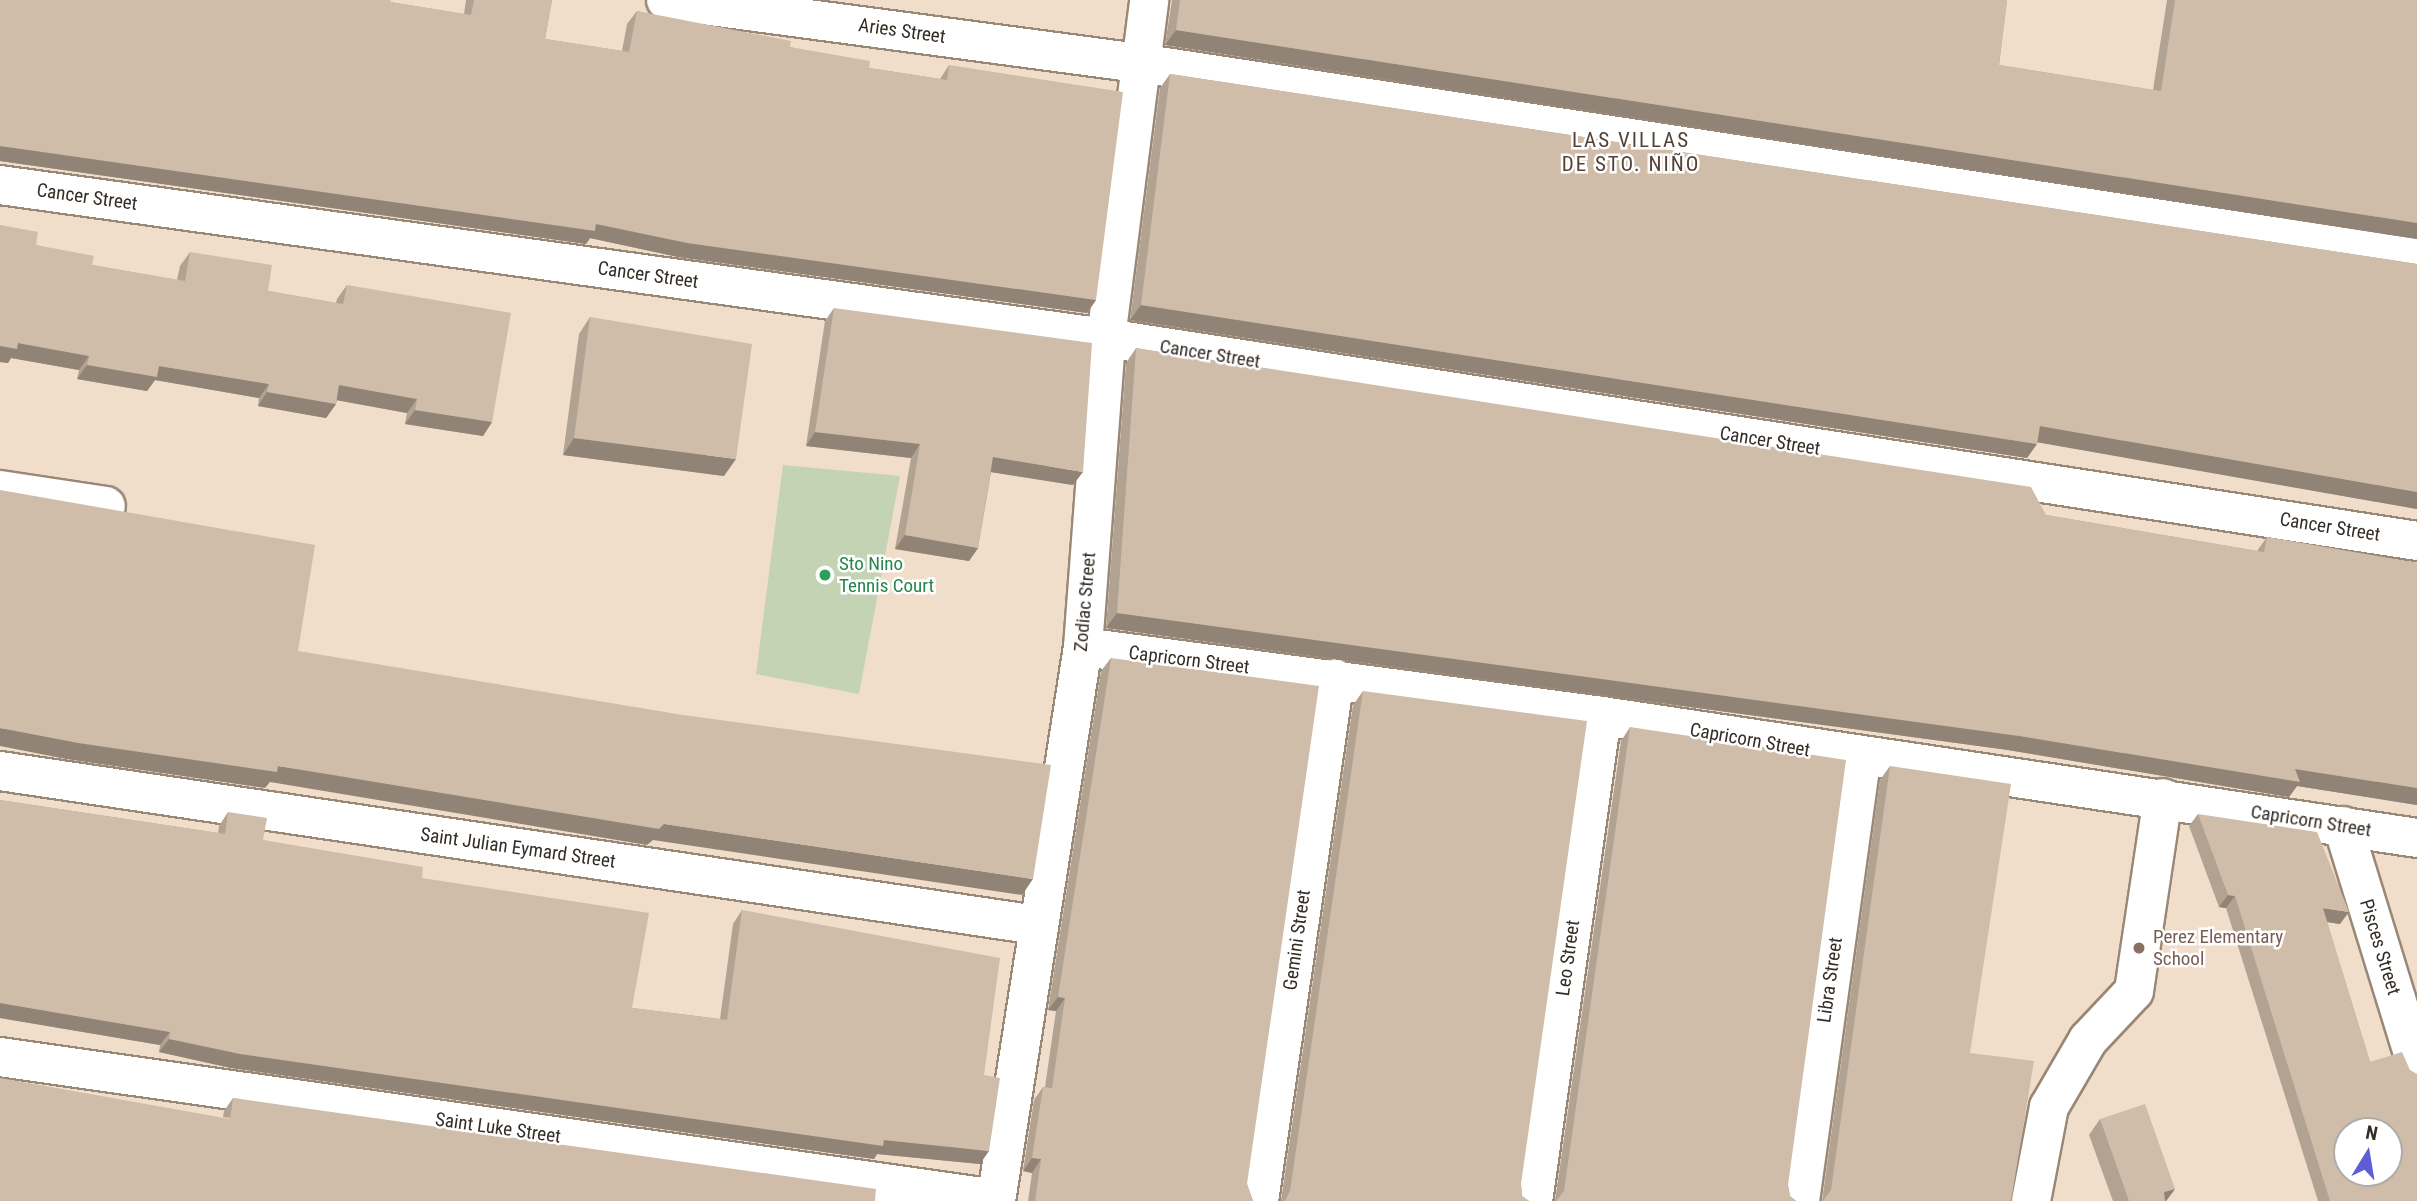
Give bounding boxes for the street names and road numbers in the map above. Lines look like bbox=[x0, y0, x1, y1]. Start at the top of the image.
street label: Aries Street bbox=[857, 14, 947, 48]
street label: Cancer Street bbox=[35, 179, 139, 215]
street label: Cancer Street bbox=[596, 257, 700, 293]
street label: Cancer Street bbox=[1158, 335, 1262, 373]
street label: Cancer Street bbox=[1718, 422, 1822, 460]
street label: Cancer Street bbox=[2278, 508, 2382, 546]
street label: Zodiac Street bbox=[1069, 551, 1101, 653]
street label: Capricorn Street bbox=[1127, 641, 1251, 679]
street label: Capricorn Street bbox=[1688, 718, 1812, 762]
street label: Capricorn Street bbox=[2249, 800, 2373, 842]
street label: Saint Julian Eymard Street bbox=[419, 823, 617, 873]
street label: Gemini Street bbox=[1279, 888, 1315, 992]
street label: Pisces Street bbox=[2355, 896, 2405, 998]
street label: Leo Street bbox=[1551, 919, 1585, 997]
street label: Libra Street bbox=[1813, 936, 1847, 1024]
street label: Saint Luke Street bbox=[434, 1108, 562, 1148]

